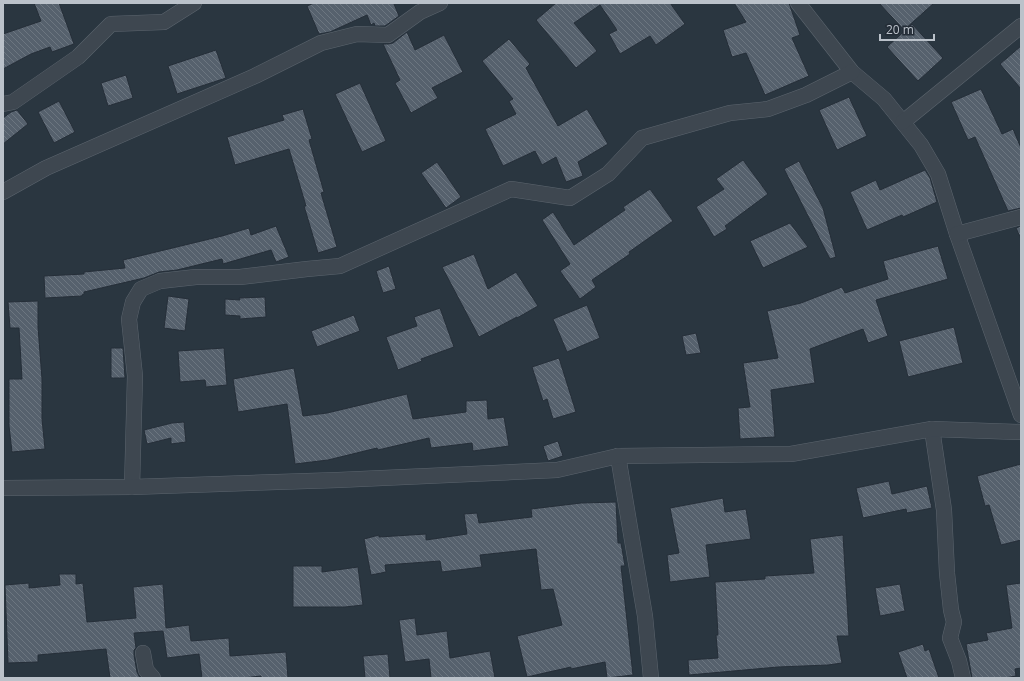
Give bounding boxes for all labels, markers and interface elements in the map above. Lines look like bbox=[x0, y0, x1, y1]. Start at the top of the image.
scale bar bbox=[880, 16, 934, 42]
text: 20 m bbox=[886, 21, 914, 38]

